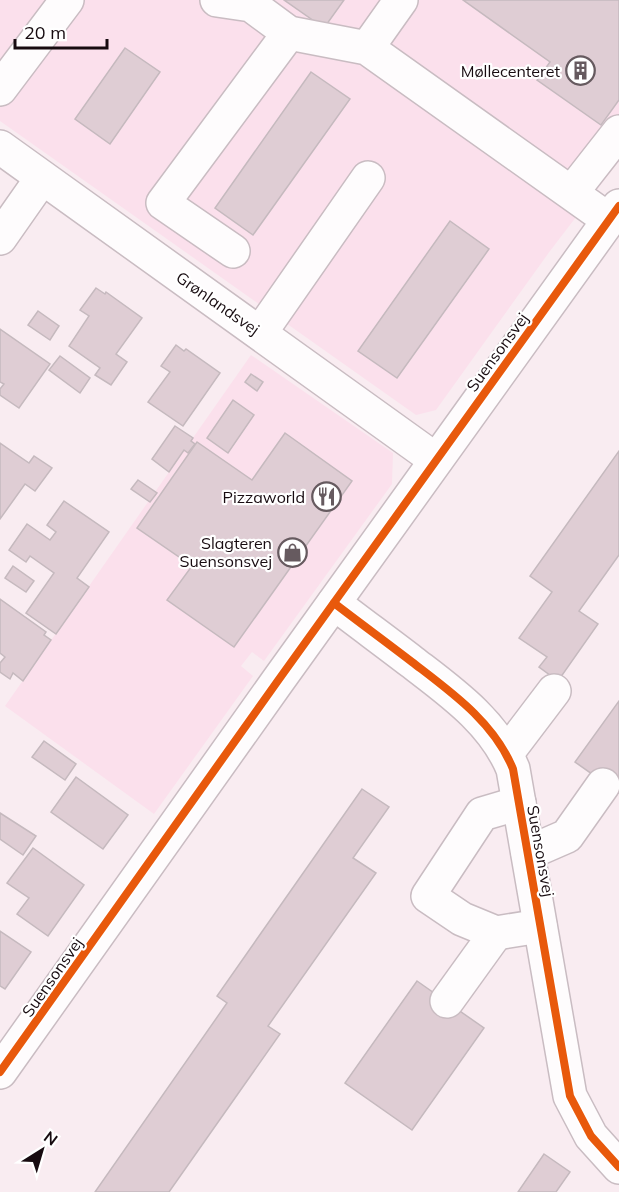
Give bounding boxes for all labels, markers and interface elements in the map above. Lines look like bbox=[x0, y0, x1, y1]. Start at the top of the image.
scale bar bbox=[15, 12, 106, 50]
text: 20 m bbox=[24, 21, 66, 44]
building icon: Møllecenteret bbox=[565, 55, 597, 87]
place label: Møllecenteret bbox=[461, 61, 560, 81]
street label: Grønlandsvej bbox=[173, 267, 263, 339]
street label: Suensonsvej bbox=[462, 309, 532, 395]
restaurant icon: Pizzaworld bbox=[310, 481, 342, 513]
place label: Pizzaworld bbox=[223, 487, 305, 507]
place label: Slagteren Suensonsvej bbox=[180, 533, 272, 571]
shop icon: Slagteren Suensonsvej bbox=[277, 536, 309, 568]
street label: Suensonsvej bbox=[523, 804, 559, 898]
street label: Suensonsvej bbox=[17, 933, 87, 1021]
north arrow bbox=[12, 1120, 72, 1180]
text: N bbox=[40, 1126, 62, 1150]

